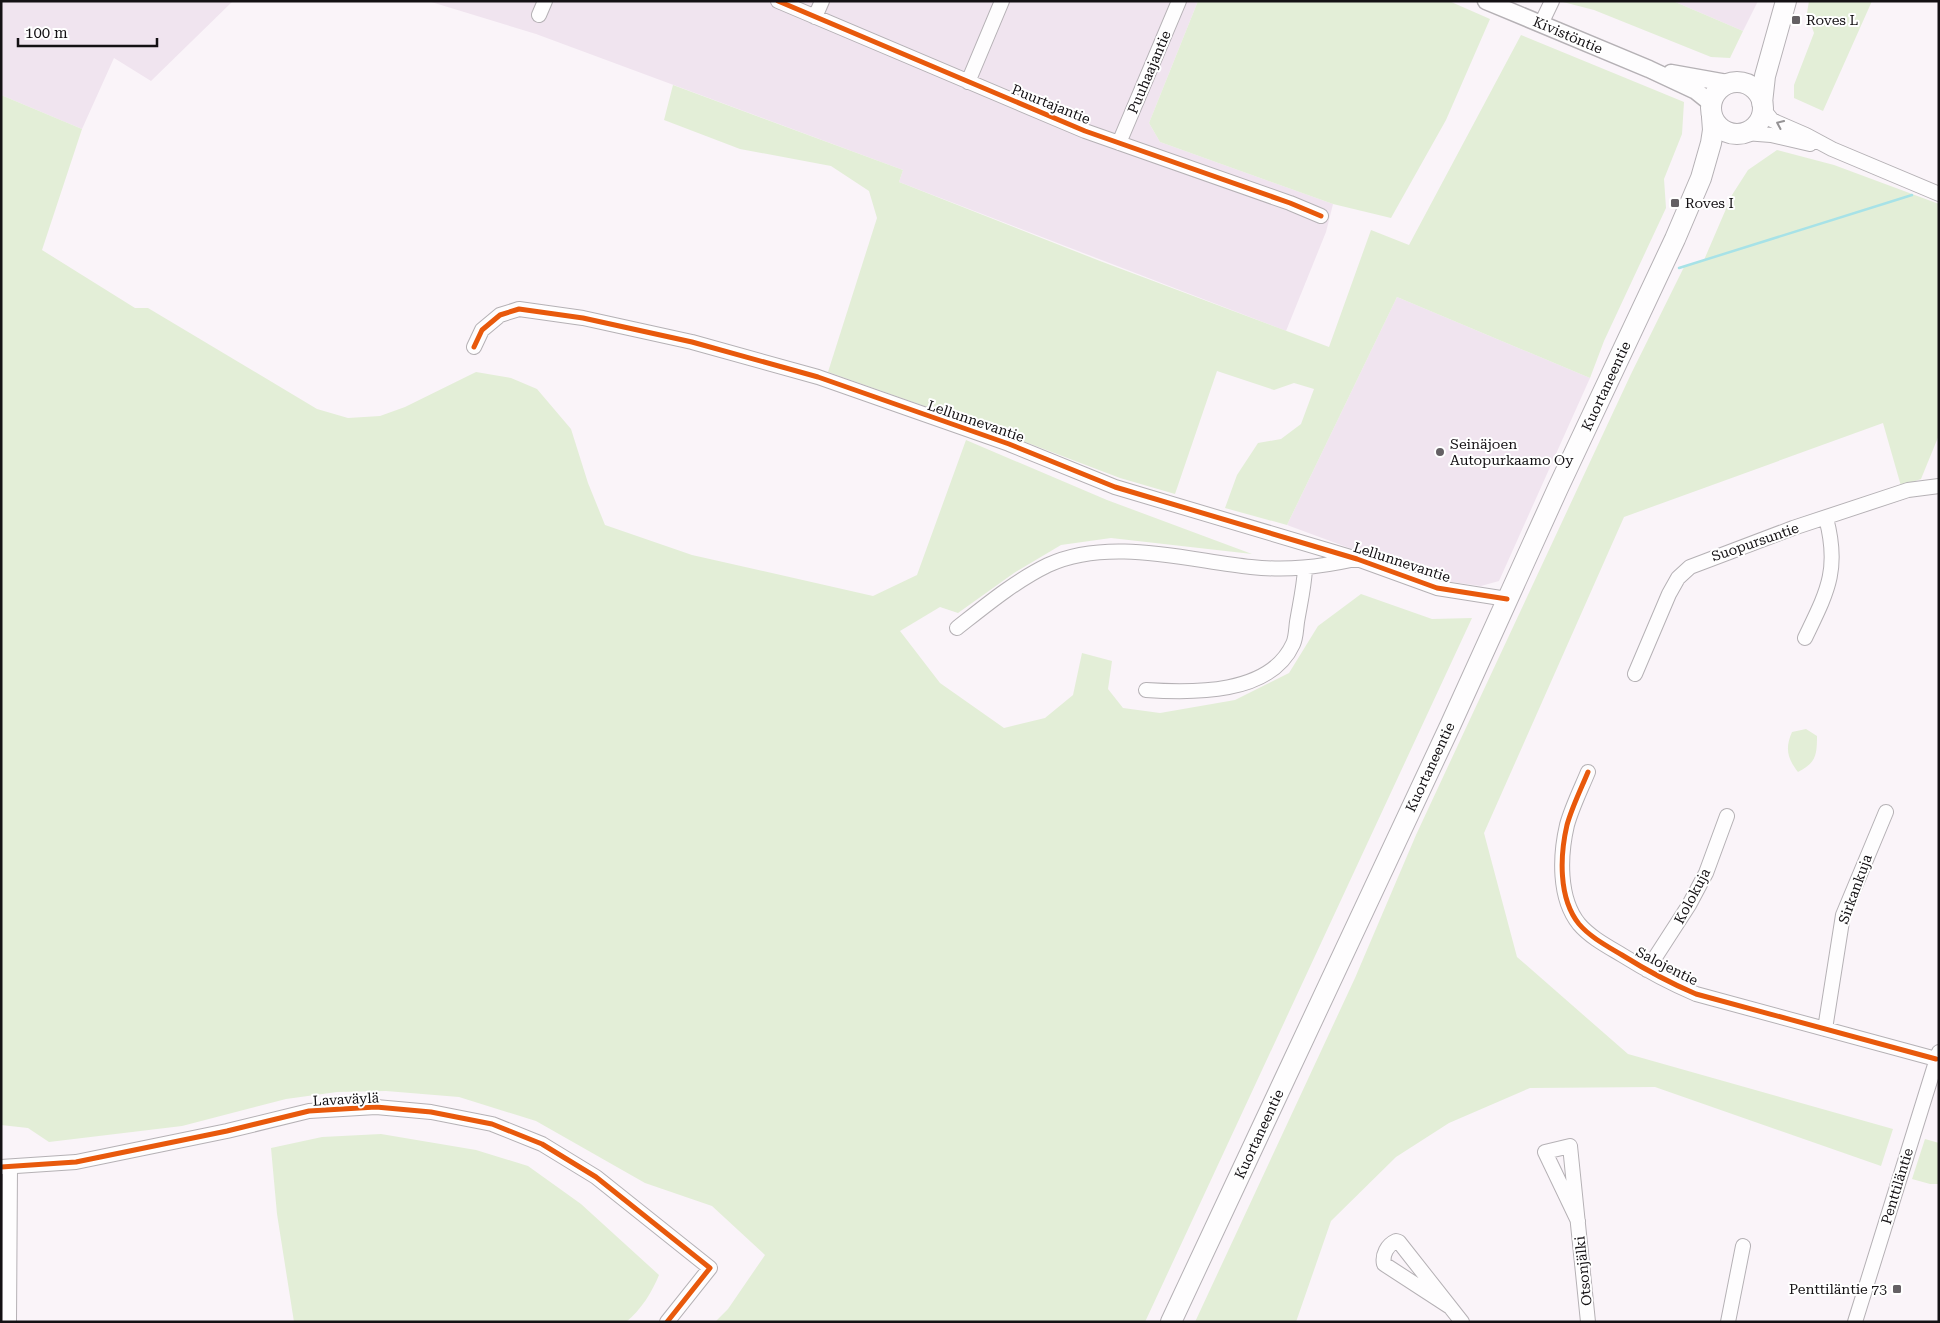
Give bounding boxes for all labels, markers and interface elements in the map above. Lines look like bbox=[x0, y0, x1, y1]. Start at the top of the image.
place label: Roves L bbox=[1806, 12, 1859, 28]
street label: Kivistöntie bbox=[1531, 13, 1605, 57]
marker: Roves L bbox=[1790, 14, 1802, 26]
scale bar bbox=[18, 15, 156, 47]
text: 100 m bbox=[25, 24, 68, 42]
street label: Puuhaajantie bbox=[1124, 28, 1174, 116]
street label: Puurtajantie bbox=[1009, 81, 1093, 127]
one-way arrow bbox=[1776, 119, 1785, 130]
place label: Roves I bbox=[1685, 195, 1734, 211]
marker: Roves I bbox=[1669, 197, 1681, 209]
street label: Kuortaneentie bbox=[1578, 339, 1634, 433]
street label: Lellunnevantie bbox=[926, 397, 1027, 445]
place label: Seinäjoen Autopurkaamo Oy bbox=[1450, 436, 1574, 468]
marker: Seinäjoen Autopurkaamo Oy bbox=[1434, 446, 1446, 458]
street label: Suopursuntie bbox=[1709, 519, 1801, 564]
street label: Lellunnevantie bbox=[1351, 539, 1453, 585]
street label: Kuortaneentie bbox=[1402, 720, 1458, 814]
street label: Sirkankuja bbox=[1835, 852, 1875, 926]
street label: Kolokuja bbox=[1671, 865, 1713, 927]
street label: Salojentie bbox=[1633, 944, 1701, 989]
street label: Kuortaneentie bbox=[1231, 1087, 1287, 1181]
street label: Lavaväylä bbox=[312, 1089, 380, 1109]
street label: Penttiläntie bbox=[1878, 1146, 1916, 1226]
street label: Otsonjälki bbox=[1571, 1235, 1595, 1307]
place label: Penttiläntie 73 bbox=[1789, 1281, 1887, 1297]
marker: Penttiläntie 73 bbox=[1891, 1283, 1903, 1295]

